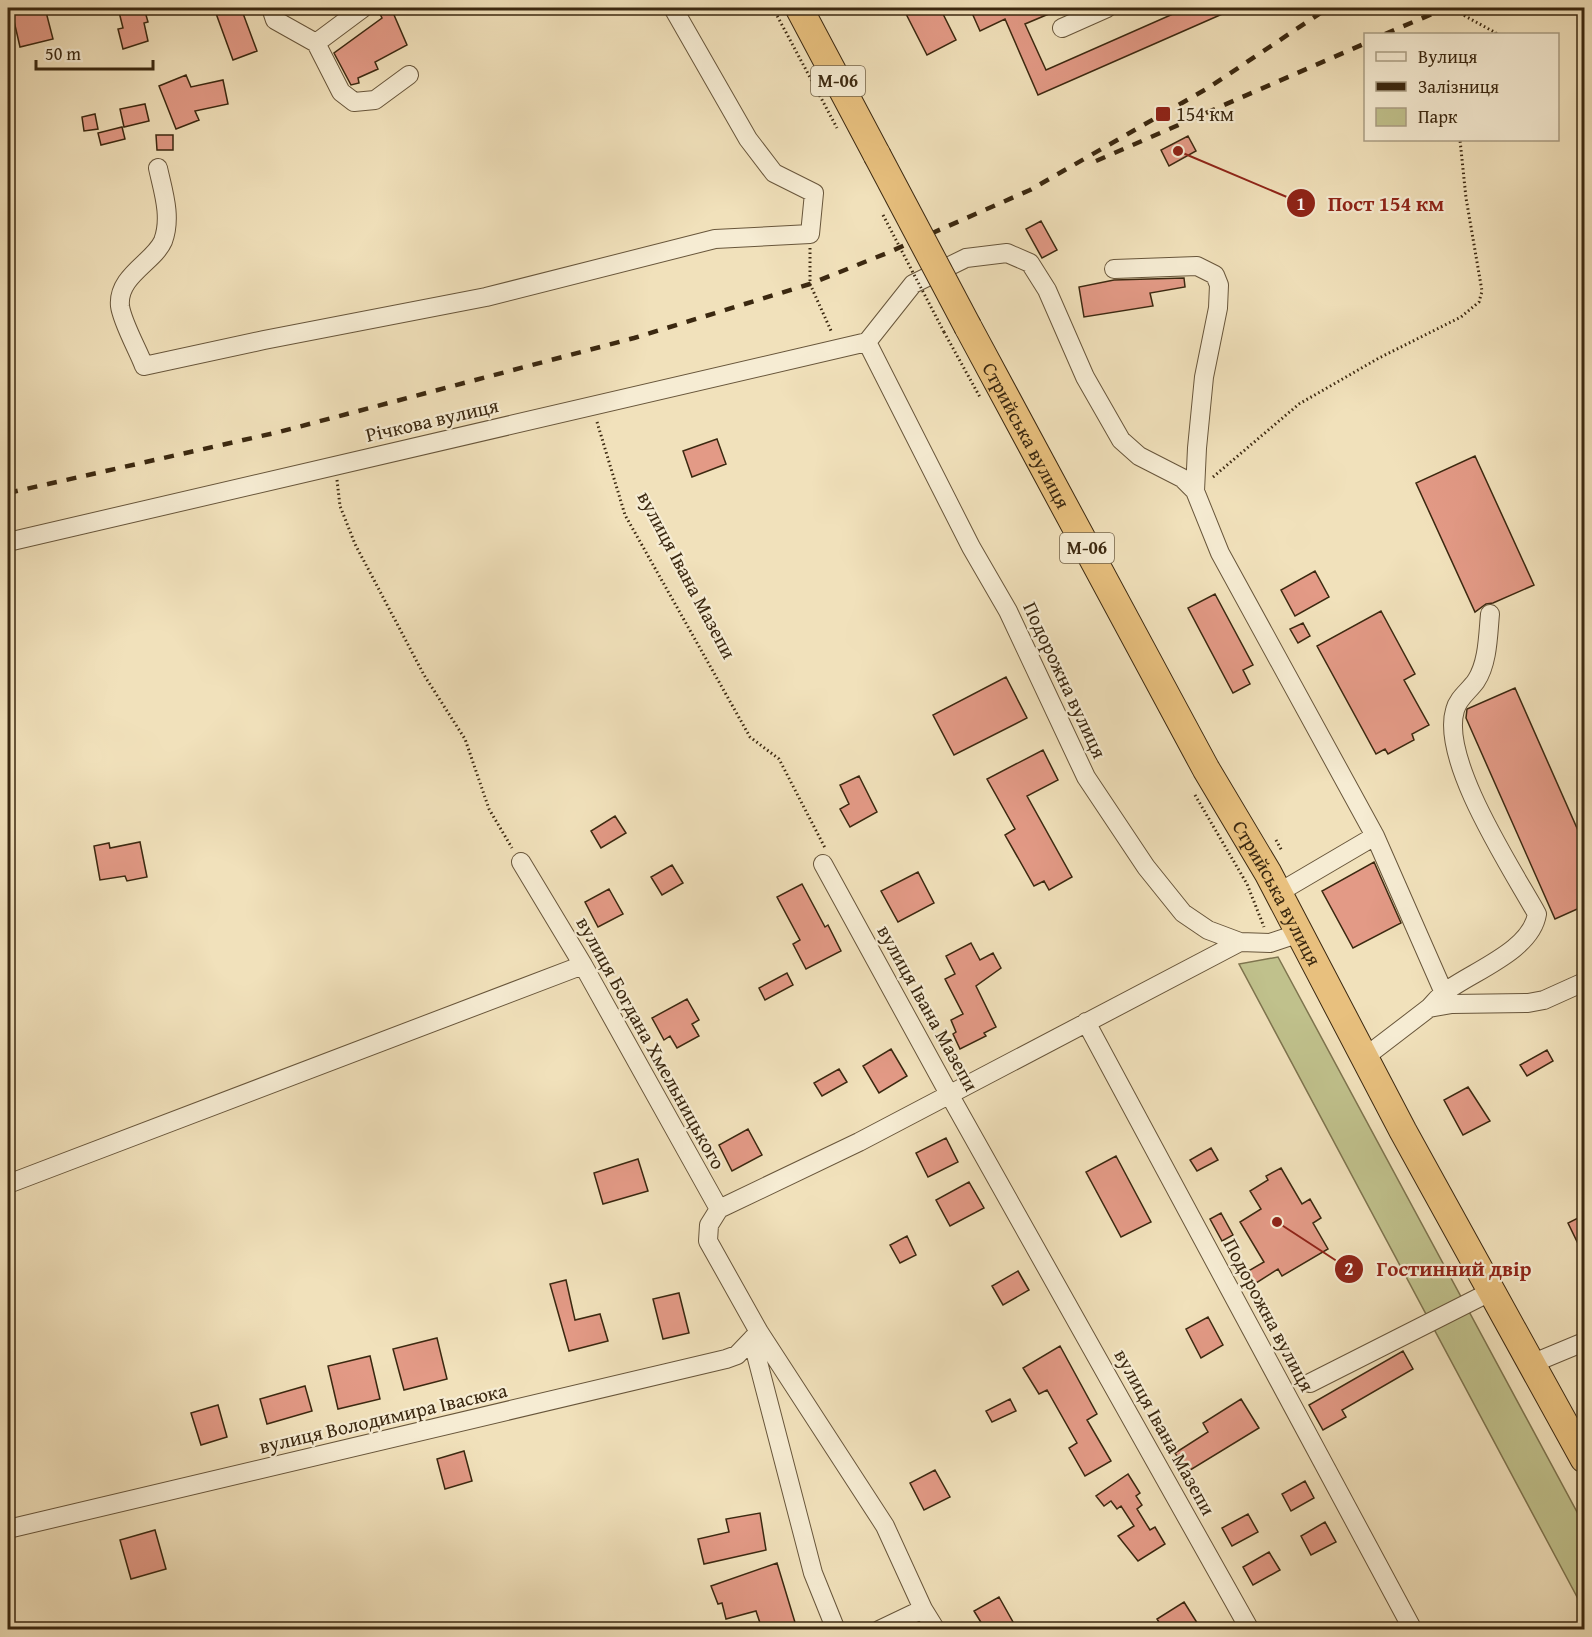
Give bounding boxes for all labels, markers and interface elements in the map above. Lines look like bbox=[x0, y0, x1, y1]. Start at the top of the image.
scale bar bbox=[36, 33, 153, 71]
legend bbox=[1364, 33, 1559, 141]
text: 50 m bbox=[45, 40, 81, 67]
text: Вулиця bbox=[1418, 43, 1477, 70]
road number: М-06 bbox=[811, 66, 865, 96]
text: Залізниця bbox=[1418, 73, 1499, 100]
place label: 154 км bbox=[1176, 99, 1234, 128]
text: Парк bbox=[1418, 103, 1458, 130]
marker: 154 км bbox=[1154, 105, 1172, 123]
callout: Пост 154 км bbox=[1286, 184, 1456, 223]
text: Пост 154 км bbox=[1328, 188, 1444, 219]
text: 1 bbox=[1296, 190, 1306, 217]
street label: Стрийська вулиця bbox=[976, 357, 1078, 513]
street label: Річкова вулиця bbox=[362, 390, 501, 449]
street label: вулиця Івана Мазепи bbox=[631, 486, 744, 664]
road number: М-06 bbox=[1060, 533, 1114, 563]
street label: Подорожна вулиця bbox=[1016, 597, 1114, 763]
street label: Стрийська вулиця bbox=[1226, 814, 1329, 971]
street label: вулиця Богдана Хмельницького bbox=[570, 911, 733, 1174]
street label: вулиця Івана Мазепи bbox=[871, 919, 986, 1096]
street label: Подорожна вулиця bbox=[1217, 1233, 1322, 1396]
callout: Гостинний двір bbox=[1334, 1249, 1543, 1288]
text: Гостинний двір bbox=[1376, 1253, 1532, 1284]
text: 2 bbox=[1344, 1255, 1354, 1282]
street label: вулиця Івана Мазепи bbox=[1108, 1343, 1223, 1520]
street label: вулиця Володимира Івасюка bbox=[256, 1375, 510, 1460]

